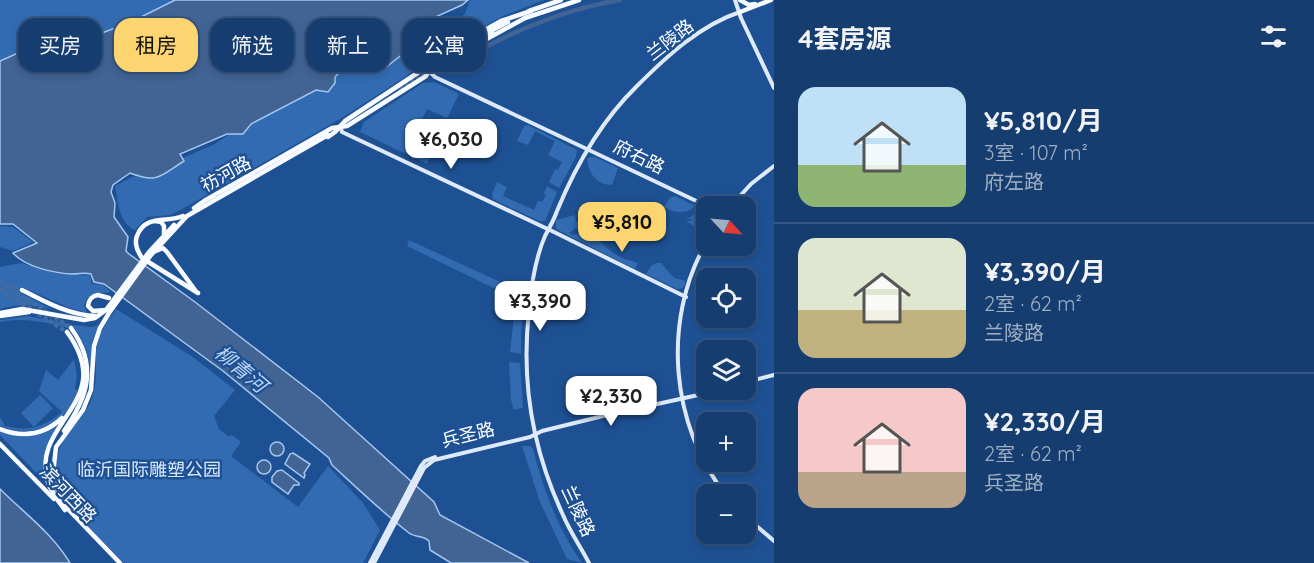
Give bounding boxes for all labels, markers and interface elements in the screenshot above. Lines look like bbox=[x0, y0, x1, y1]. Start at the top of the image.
street label: 兰陵路 bbox=[641, 14, 698, 65]
chip: 买房 bbox=[18, 18, 102, 72]
chip: 租房 bbox=[114, 18, 198, 72]
chip: 筛选 bbox=[210, 18, 294, 72]
chip: 新上 bbox=[306, 18, 390, 72]
chip: 公寓 bbox=[402, 18, 486, 72]
icon: filters bbox=[1257, 20, 1290, 53]
text: 4套房源 bbox=[798, 22, 891, 55]
text: ¥5,810/月 bbox=[984, 104, 1103, 137]
icon: home bbox=[846, 111, 918, 183]
pin: ¥6,030 bbox=[402, 119, 500, 170]
text: ¥6,030 bbox=[419, 126, 483, 151]
street label: 府右路 bbox=[610, 134, 669, 179]
text: 3室 · 107 m² bbox=[984, 140, 1088, 165]
street label: 祊河路 bbox=[197, 150, 255, 197]
text: 府左路 bbox=[984, 169, 1044, 194]
north arrow bbox=[696, 196, 756, 256]
map controls bbox=[696, 196, 756, 544]
pin: ¥5,810 bbox=[573, 202, 671, 253]
text: ¥5,810 bbox=[592, 209, 652, 234]
text: ¥3,390/月 bbox=[984, 255, 1106, 288]
icon: home bbox=[846, 262, 918, 334]
button: locate bbox=[696, 268, 756, 328]
pin: ¥3,390 bbox=[491, 281, 589, 332]
text: ¥3,390 bbox=[509, 288, 571, 313]
text: 2室 · 62 m² bbox=[984, 291, 1082, 316]
text: 兰陵路 bbox=[984, 320, 1044, 345]
water label: 柳青河 bbox=[210, 340, 275, 400]
button: layers bbox=[696, 340, 756, 400]
pin: ¥2,330 bbox=[562, 376, 660, 427]
text: ¥2,330 bbox=[580, 383, 642, 408]
text: ¥2,330/月 bbox=[984, 405, 1106, 438]
button: + bbox=[696, 412, 756, 472]
icon: home bbox=[846, 412, 918, 484]
street label: 兵圣路 bbox=[439, 417, 497, 452]
text: 2室 · 62 m² bbox=[984, 441, 1082, 466]
park label: 临沂国际雕塑公园 bbox=[77, 458, 221, 481]
street label: 滨河西路 bbox=[35, 460, 102, 528]
text: 兵圣路 bbox=[984, 470, 1044, 495]
street label: 兰陵路 bbox=[557, 481, 600, 540]
button: − bbox=[696, 484, 756, 544]

